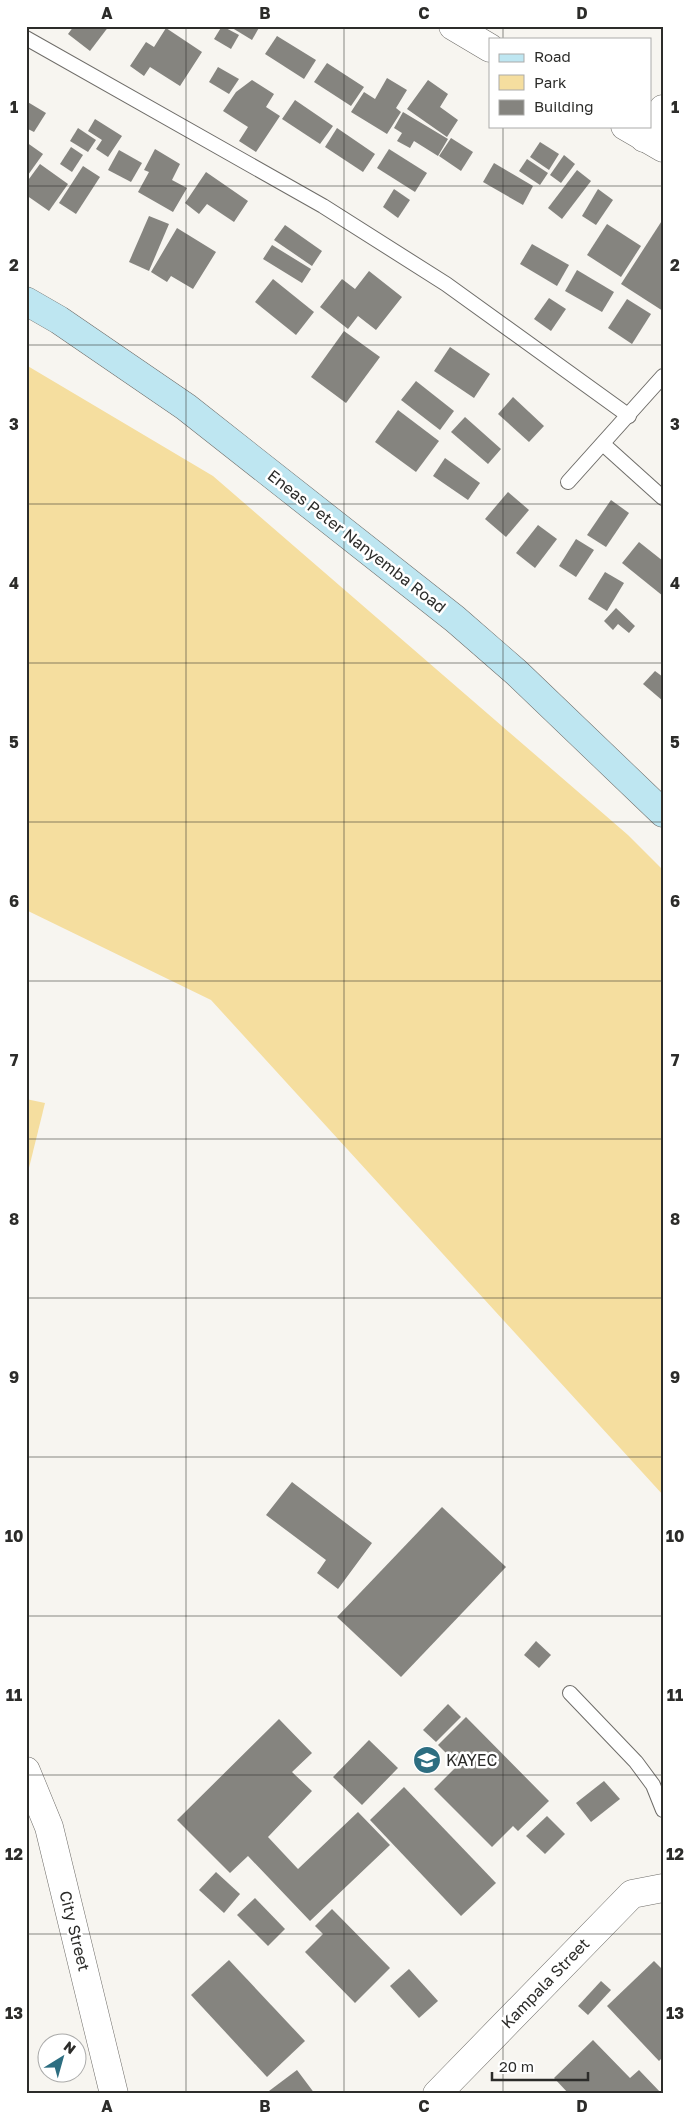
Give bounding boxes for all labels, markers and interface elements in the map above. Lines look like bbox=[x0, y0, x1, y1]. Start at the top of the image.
text: A bbox=[101, 3, 113, 23]
text: B bbox=[259, 3, 271, 23]
text: C bbox=[418, 3, 430, 23]
text: D bbox=[576, 3, 588, 23]
legend bbox=[489, 38, 652, 128]
text: Road bbox=[534, 47, 571, 65]
text: Park bbox=[534, 73, 567, 91]
text: 1 bbox=[10, 97, 18, 117]
text: Building bbox=[534, 97, 594, 115]
text: 1 bbox=[671, 97, 679, 117]
text: 2 bbox=[9, 255, 19, 275]
text: 2 bbox=[670, 255, 680, 275]
text: 3 bbox=[9, 414, 19, 434]
text: 3 bbox=[670, 414, 680, 434]
street label: Eneas Peter Nanyemba Road bbox=[264, 465, 450, 617]
text: 4 bbox=[9, 573, 19, 593]
text: 4 bbox=[670, 573, 680, 593]
text: 5 bbox=[9, 732, 19, 752]
text: 5 bbox=[670, 732, 680, 752]
text: 6 bbox=[9, 891, 19, 911]
text: 6 bbox=[670, 891, 680, 911]
text: 7 bbox=[10, 1050, 19, 1070]
text: 7 bbox=[671, 1050, 680, 1070]
text: 8 bbox=[9, 1209, 19, 1229]
text: 8 bbox=[670, 1209, 680, 1229]
text: 9 bbox=[9, 1367, 19, 1387]
text: 9 bbox=[670, 1367, 680, 1387]
text: 10 bbox=[5, 1526, 23, 1546]
text: 10 bbox=[666, 1526, 684, 1546]
text: 11 bbox=[6, 1685, 22, 1705]
text: 11 bbox=[667, 1685, 683, 1705]
school or university icon: KAYEC bbox=[412, 1745, 442, 1775]
place label: KAYEC bbox=[446, 1750, 497, 1770]
text: 12 bbox=[5, 1844, 23, 1864]
text: 12 bbox=[666, 1844, 684, 1864]
street label: City Street bbox=[55, 1889, 95, 1973]
street label: Kampala Street bbox=[497, 1933, 593, 2033]
text: 13 bbox=[5, 2003, 23, 2023]
text: 13 bbox=[666, 2003, 684, 2023]
north arrow bbox=[38, 2032, 88, 2082]
text: N bbox=[61, 2037, 79, 2057]
scale bar bbox=[492, 2050, 588, 2082]
text: 20 m bbox=[499, 2057, 534, 2075]
text: A bbox=[101, 2096, 113, 2116]
text: B bbox=[259, 2096, 271, 2116]
text: C bbox=[418, 2096, 430, 2116]
text: D bbox=[576, 2096, 588, 2116]

